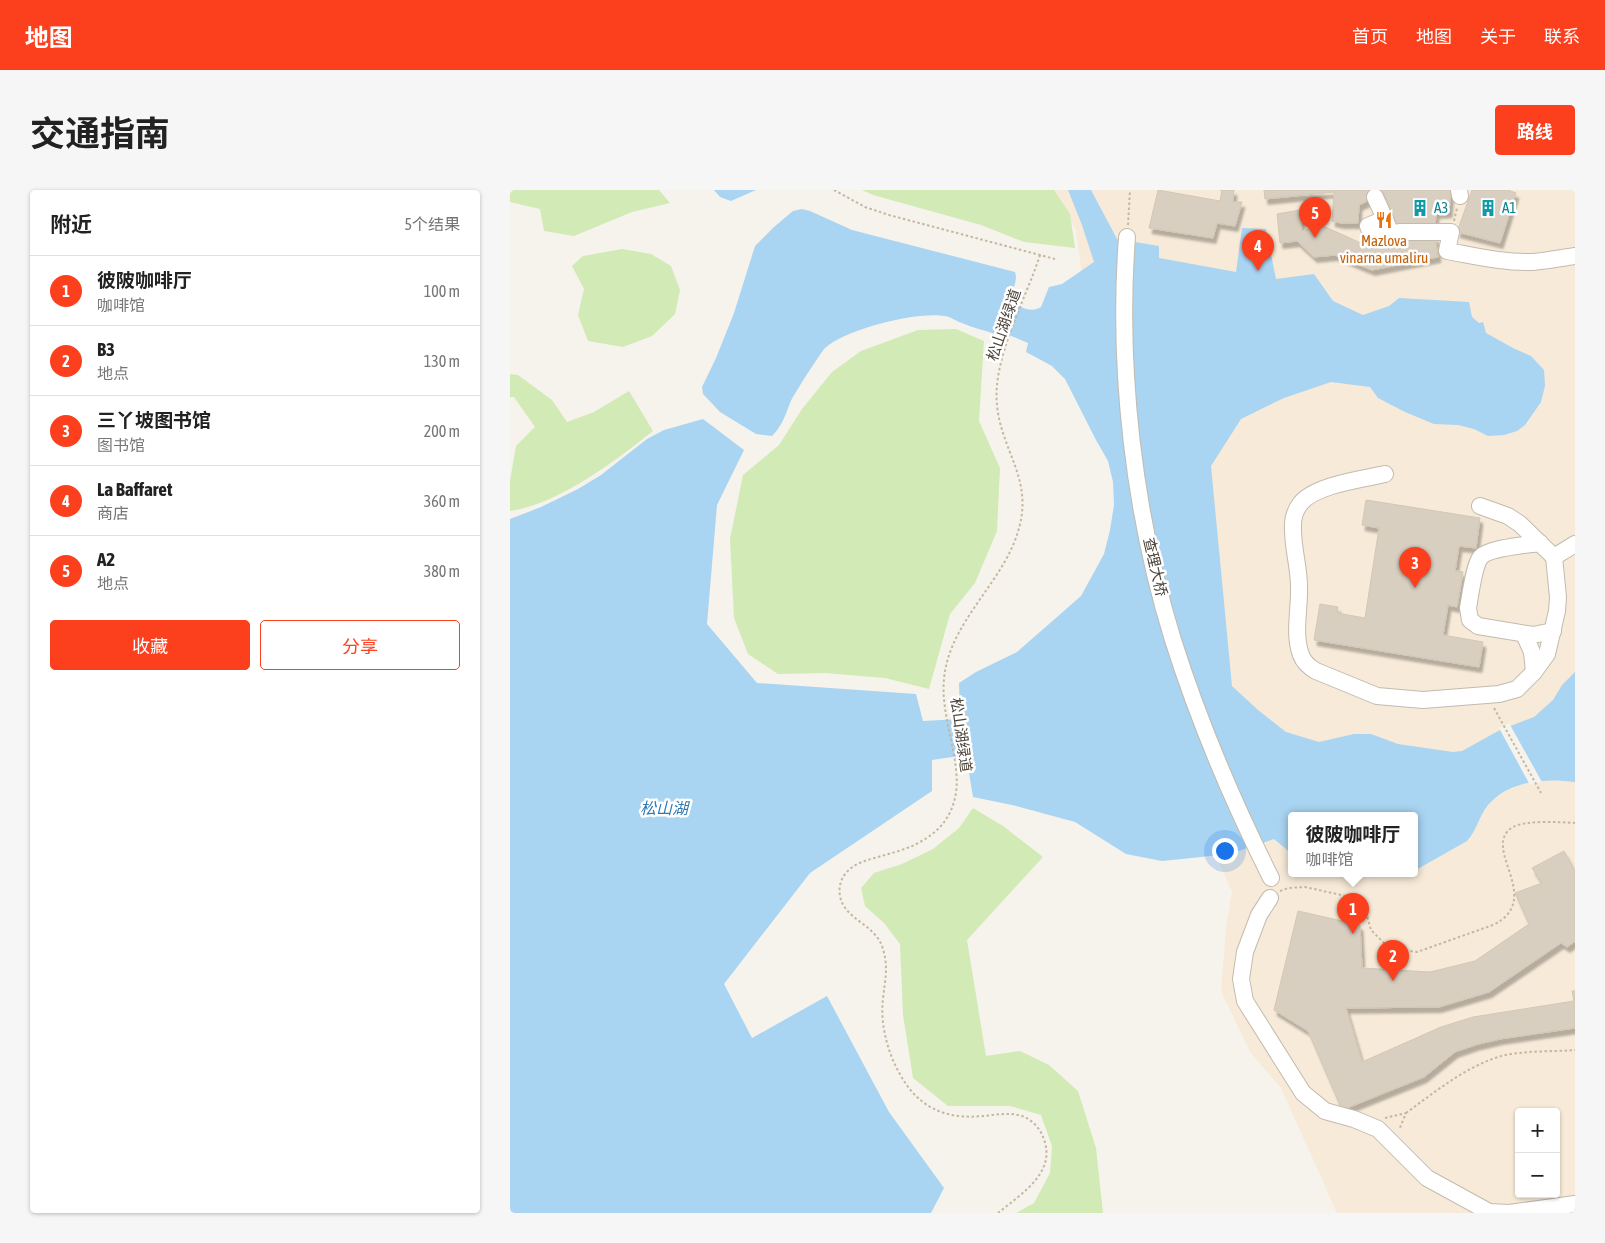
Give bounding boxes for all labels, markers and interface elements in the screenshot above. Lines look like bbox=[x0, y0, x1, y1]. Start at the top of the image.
text: 地图 bbox=[25, 24, 73, 51]
text: 首页 bbox=[1352, 26, 1388, 47]
text: 地图 bbox=[1416, 26, 1452, 47]
text: 关于 bbox=[1480, 26, 1516, 47]
text: 联系 bbox=[1544, 26, 1580, 47]
button: 路线 bbox=[1495, 105, 1575, 155]
text: 交通指南 bbox=[30, 113, 170, 153]
pin: 5 bbox=[1299, 197, 1331, 238]
building icon: A3 bbox=[1410, 198, 1430, 218]
building icon: A1 bbox=[1478, 198, 1498, 218]
place label: A3 bbox=[1434, 199, 1448, 216]
place label: A1 bbox=[1502, 199, 1516, 216]
restaurant icon: Mazlova vinarna umaliru bbox=[1374, 210, 1394, 230]
text: 附近 bbox=[50, 212, 92, 236]
text: 5个结果 bbox=[404, 215, 460, 233]
pin: 4 bbox=[1242, 230, 1274, 271]
place label: Mazlova vinarna umaliru bbox=[1340, 232, 1428, 266]
text: 彼陂咖啡厅 bbox=[97, 269, 192, 291]
text: 1 bbox=[62, 282, 70, 300]
text: 100 m bbox=[424, 282, 460, 300]
street label: 松山湖绿道 bbox=[983, 287, 1024, 363]
text: 咖啡馆 bbox=[97, 296, 145, 314]
text: B3 bbox=[97, 338, 115, 360]
text: 2 bbox=[62, 352, 70, 370]
text: 130 m bbox=[424, 352, 460, 370]
text: 地点 bbox=[97, 364, 129, 382]
text: 三丫坡图书馆 bbox=[97, 409, 211, 431]
text: 3 bbox=[62, 422, 70, 440]
text: 200 m bbox=[424, 422, 460, 440]
text: 图书馆 bbox=[97, 436, 145, 454]
text: La Baffaret bbox=[97, 478, 172, 500]
text: 4 bbox=[62, 492, 70, 510]
text: 360 m bbox=[424, 492, 460, 510]
text: 商店 bbox=[97, 504, 129, 522]
street label: 查理大桥 bbox=[1140, 536, 1171, 598]
pin: 3 bbox=[1399, 547, 1431, 588]
text: A2 bbox=[97, 548, 115, 570]
text: 5 bbox=[62, 562, 70, 580]
text: 380 m bbox=[424, 562, 460, 580]
text: 地点 bbox=[97, 574, 129, 592]
button: 收藏 bbox=[50, 620, 250, 670]
button: 分享 bbox=[260, 620, 460, 670]
street label: 松山湖绿道 bbox=[948, 697, 975, 773]
water label: 松山湖 bbox=[640, 799, 691, 817]
popup bbox=[1288, 812, 1418, 877]
text: 彼陂咖啡厅 bbox=[1305, 823, 1401, 845]
your location bbox=[1212, 838, 1238, 864]
text: 咖啡馆 bbox=[1305, 850, 1354, 868]
pin: 1 bbox=[1337, 893, 1369, 934]
pin: 2 bbox=[1377, 940, 1409, 981]
map controls bbox=[1515, 1108, 1560, 1198]
button: + bbox=[1515, 1108, 1560, 1153]
button: − bbox=[1515, 1153, 1560, 1198]

